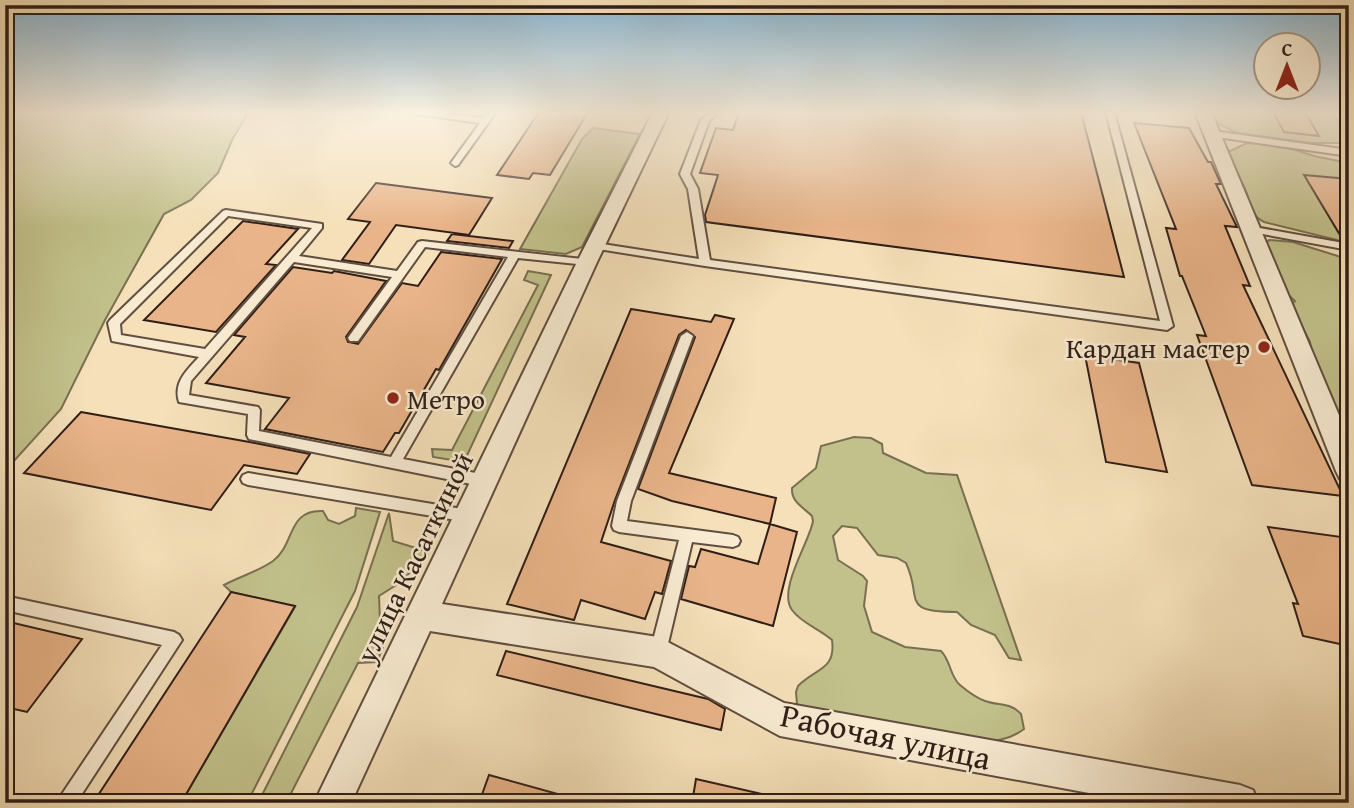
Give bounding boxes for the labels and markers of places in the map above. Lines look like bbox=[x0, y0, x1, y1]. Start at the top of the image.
place label: Кардан мастер bbox=[1066, 327, 1250, 368]
marker: Кардан мастер bbox=[1256, 339, 1272, 355]
place label: Метро bbox=[407, 378, 485, 419]
marker: Метро bbox=[385, 390, 401, 406]

